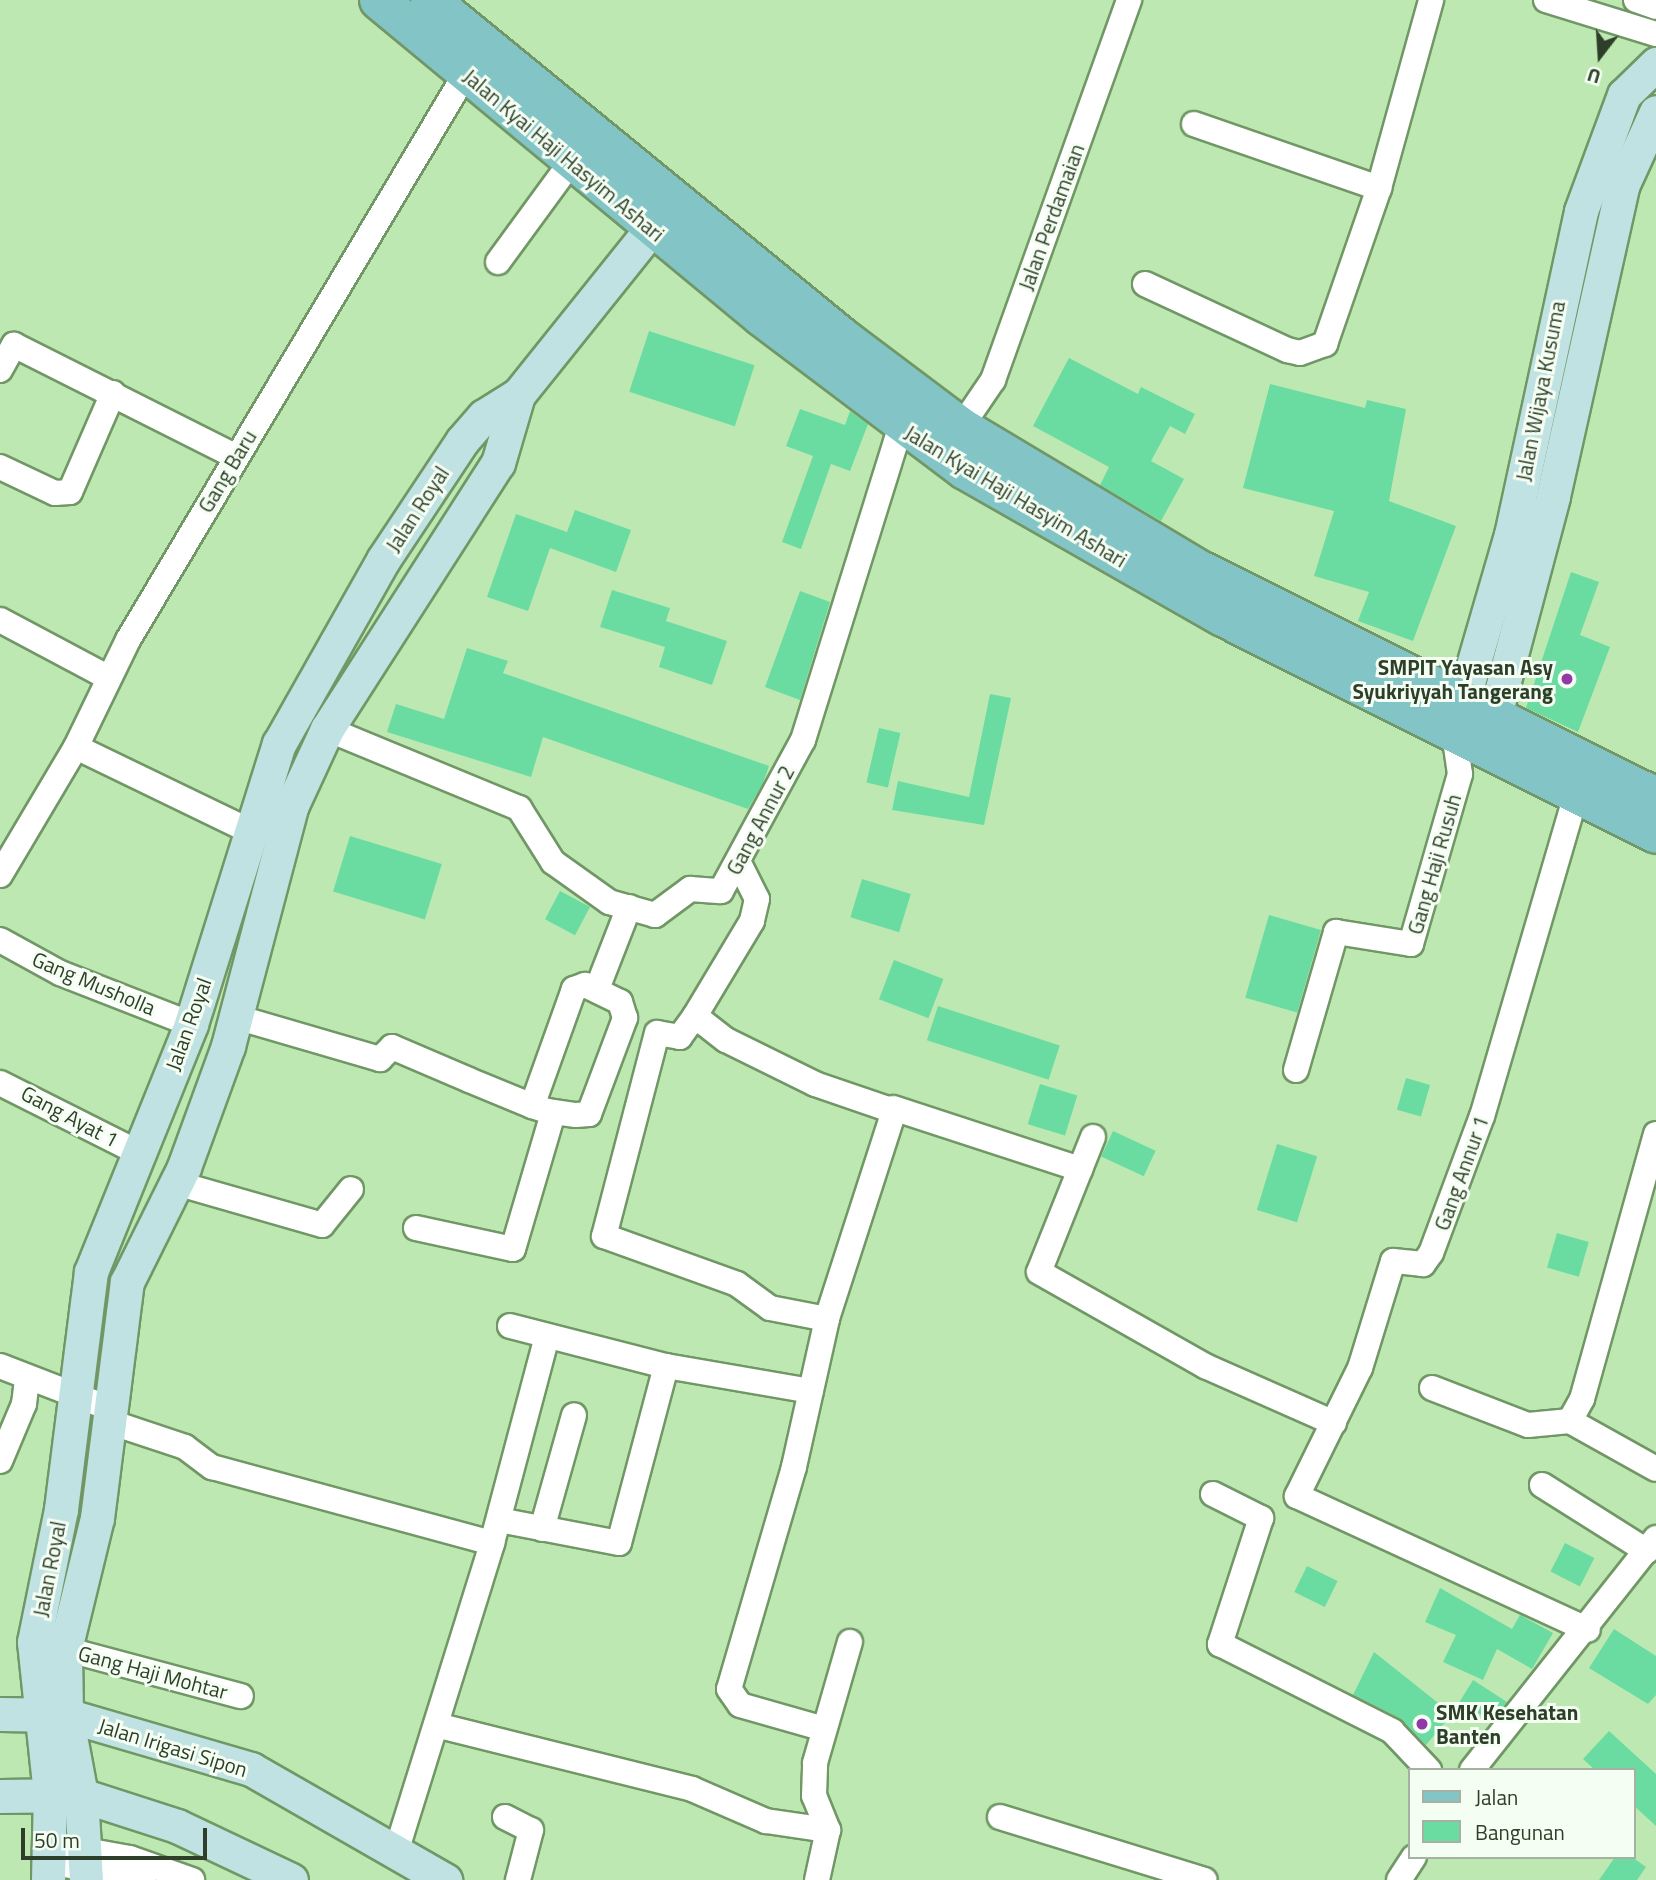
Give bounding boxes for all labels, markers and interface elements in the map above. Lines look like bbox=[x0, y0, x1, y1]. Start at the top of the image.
north arrow bbox=[1565, 21, 1635, 91]
text: U bbox=[1584, 61, 1604, 92]
street label: Jalan Kyai Haji Hasyim Ashari bbox=[458, 64, 670, 246]
street label: Jalan Perdamaian bbox=[1013, 140, 1089, 294]
street label: Jalan Wijaya Kusuma bbox=[1510, 299, 1570, 483]
street label: Jalan Kyai Haji Hasyim Ashari bbox=[900, 420, 1132, 572]
street label: Gang Baru bbox=[193, 425, 261, 517]
street label: Jalan Royal bbox=[380, 462, 454, 556]
place label: SMPIT Yayasan Asy Syukriyyah Tangerang bbox=[1353, 654, 1553, 704]
marker: SMPIT Yayasan Asy Syukriyyah Tangerang bbox=[1559, 671, 1575, 687]
street label: Gang Annur 2 bbox=[721, 761, 799, 879]
street label: Gang Haji Rusuh bbox=[1402, 791, 1466, 937]
street label: Gang Musholla bbox=[29, 946, 159, 1020]
street label: Jalan Royal bbox=[160, 974, 216, 1074]
street label: Gang Ayat 1 bbox=[17, 1080, 123, 1152]
street label: Gang Annur 1 bbox=[1429, 1112, 1493, 1234]
street label: Jalan Royal bbox=[27, 1519, 71, 1619]
street label: Gang Haji Mohtar bbox=[76, 1640, 230, 1704]
place label: SMK Kesehatan Banten bbox=[1436, 1699, 1578, 1749]
street label: Jalan Irigasi Sipon bbox=[95, 1712, 251, 1782]
marker: SMK Kesehatan Banten bbox=[1414, 1716, 1430, 1732]
legend bbox=[1408, 1768, 1635, 1859]
text: Jalan bbox=[1475, 1781, 1518, 1813]
scale bar bbox=[24, 1814, 210, 1858]
text: Bangunan bbox=[1475, 1816, 1565, 1848]
text: 50 m bbox=[34, 1824, 80, 1856]

